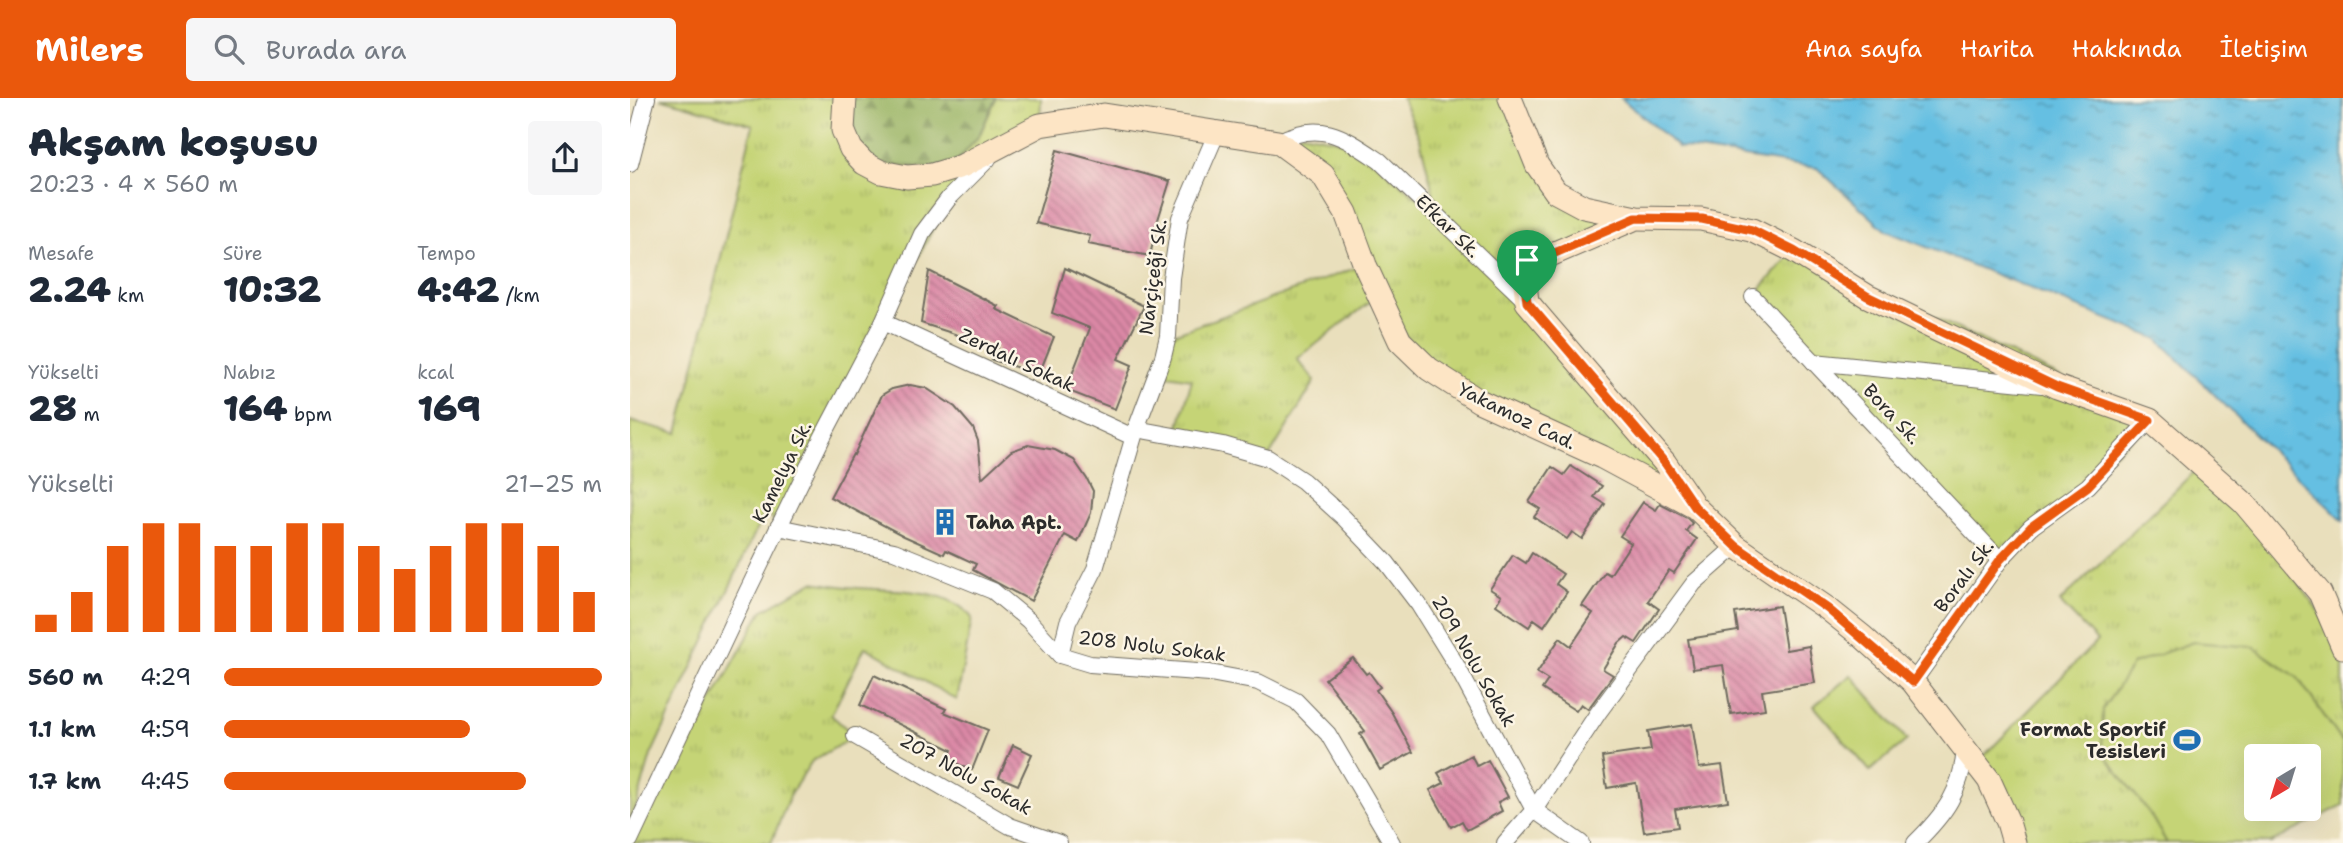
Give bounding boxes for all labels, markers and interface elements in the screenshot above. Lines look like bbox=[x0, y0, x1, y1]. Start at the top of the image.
search box bbox=[186, 18, 676, 81]
text: Milers bbox=[35, 27, 144, 72]
icon: search bbox=[210, 30, 248, 68]
text: Burada ara bbox=[266, 32, 406, 67]
text: Ana sayfa bbox=[1805, 33, 1922, 65]
text: Harita bbox=[1960, 33, 2034, 65]
text: Hakkında bbox=[2072, 33, 2182, 65]
text: İletişim bbox=[2220, 33, 2308, 65]
text: Akşam koşusu bbox=[28, 117, 319, 168]
button: share bbox=[528, 121, 602, 195]
text: 20:23 · 4 × 560 m bbox=[28, 169, 238, 199]
street label: Efkar Sk. bbox=[1410, 189, 1486, 263]
street label: Narçiçeği Sk. bbox=[1133, 218, 1173, 336]
pin bbox=[1497, 230, 1557, 302]
text: Mesafe bbox=[28, 241, 94, 266]
text: Süre bbox=[223, 241, 263, 266]
text: Tempo bbox=[417, 241, 476, 266]
icon: arrive bbox=[1508, 241, 1546, 279]
text: 2.24 bbox=[28, 266, 111, 313]
text: 10:32 bbox=[223, 266, 321, 313]
text: 4:42 bbox=[417, 266, 499, 313]
text: km bbox=[111, 283, 144, 308]
text: /km bbox=[499, 283, 540, 308]
street label: Zerdalı Sokak bbox=[955, 322, 1079, 398]
text: Yükselti bbox=[28, 360, 99, 385]
text: Nabız bbox=[223, 360, 276, 385]
text: kcal bbox=[417, 360, 454, 385]
street label: Yakamoz Cad. bbox=[1454, 377, 1580, 455]
street label: Bora Sk. bbox=[1858, 378, 1926, 450]
text: 28 bbox=[28, 385, 77, 432]
text: 164 bbox=[223, 385, 288, 432]
text: 169 bbox=[417, 385, 481, 432]
text: m bbox=[77, 402, 100, 427]
text: bpm bbox=[288, 402, 332, 427]
street label: Kamelya Sk. bbox=[747, 417, 817, 527]
text: Yükselti bbox=[28, 469, 114, 499]
text: 21–25 m bbox=[504, 469, 602, 499]
building icon: Taha Apt. bbox=[930, 507, 960, 537]
place label: Taha Apt. bbox=[966, 510, 1062, 535]
street label: Boralı Sk. bbox=[1928, 534, 2000, 618]
street label: 209 Nolu Sokak bbox=[1426, 590, 1522, 732]
street label: 208 Nolu Sokak bbox=[1077, 625, 1227, 667]
text: 560 m bbox=[28, 662, 103, 692]
text: 4:29 bbox=[140, 662, 191, 692]
text: 1.1 km bbox=[28, 714, 96, 744]
text: 4:59 bbox=[140, 714, 190, 744]
place label: Format Sportif Tesisleri bbox=[2020, 717, 2166, 764]
sports icon: Format Sportif Tesisleri bbox=[2172, 725, 2202, 755]
street label: 207 Nolu Sokak bbox=[895, 727, 1037, 821]
north arrow bbox=[2244, 744, 2320, 821]
map controls bbox=[2244, 744, 2321, 821]
text: 1.7 km bbox=[28, 766, 101, 796]
text: 4:45 bbox=[140, 766, 190, 796]

